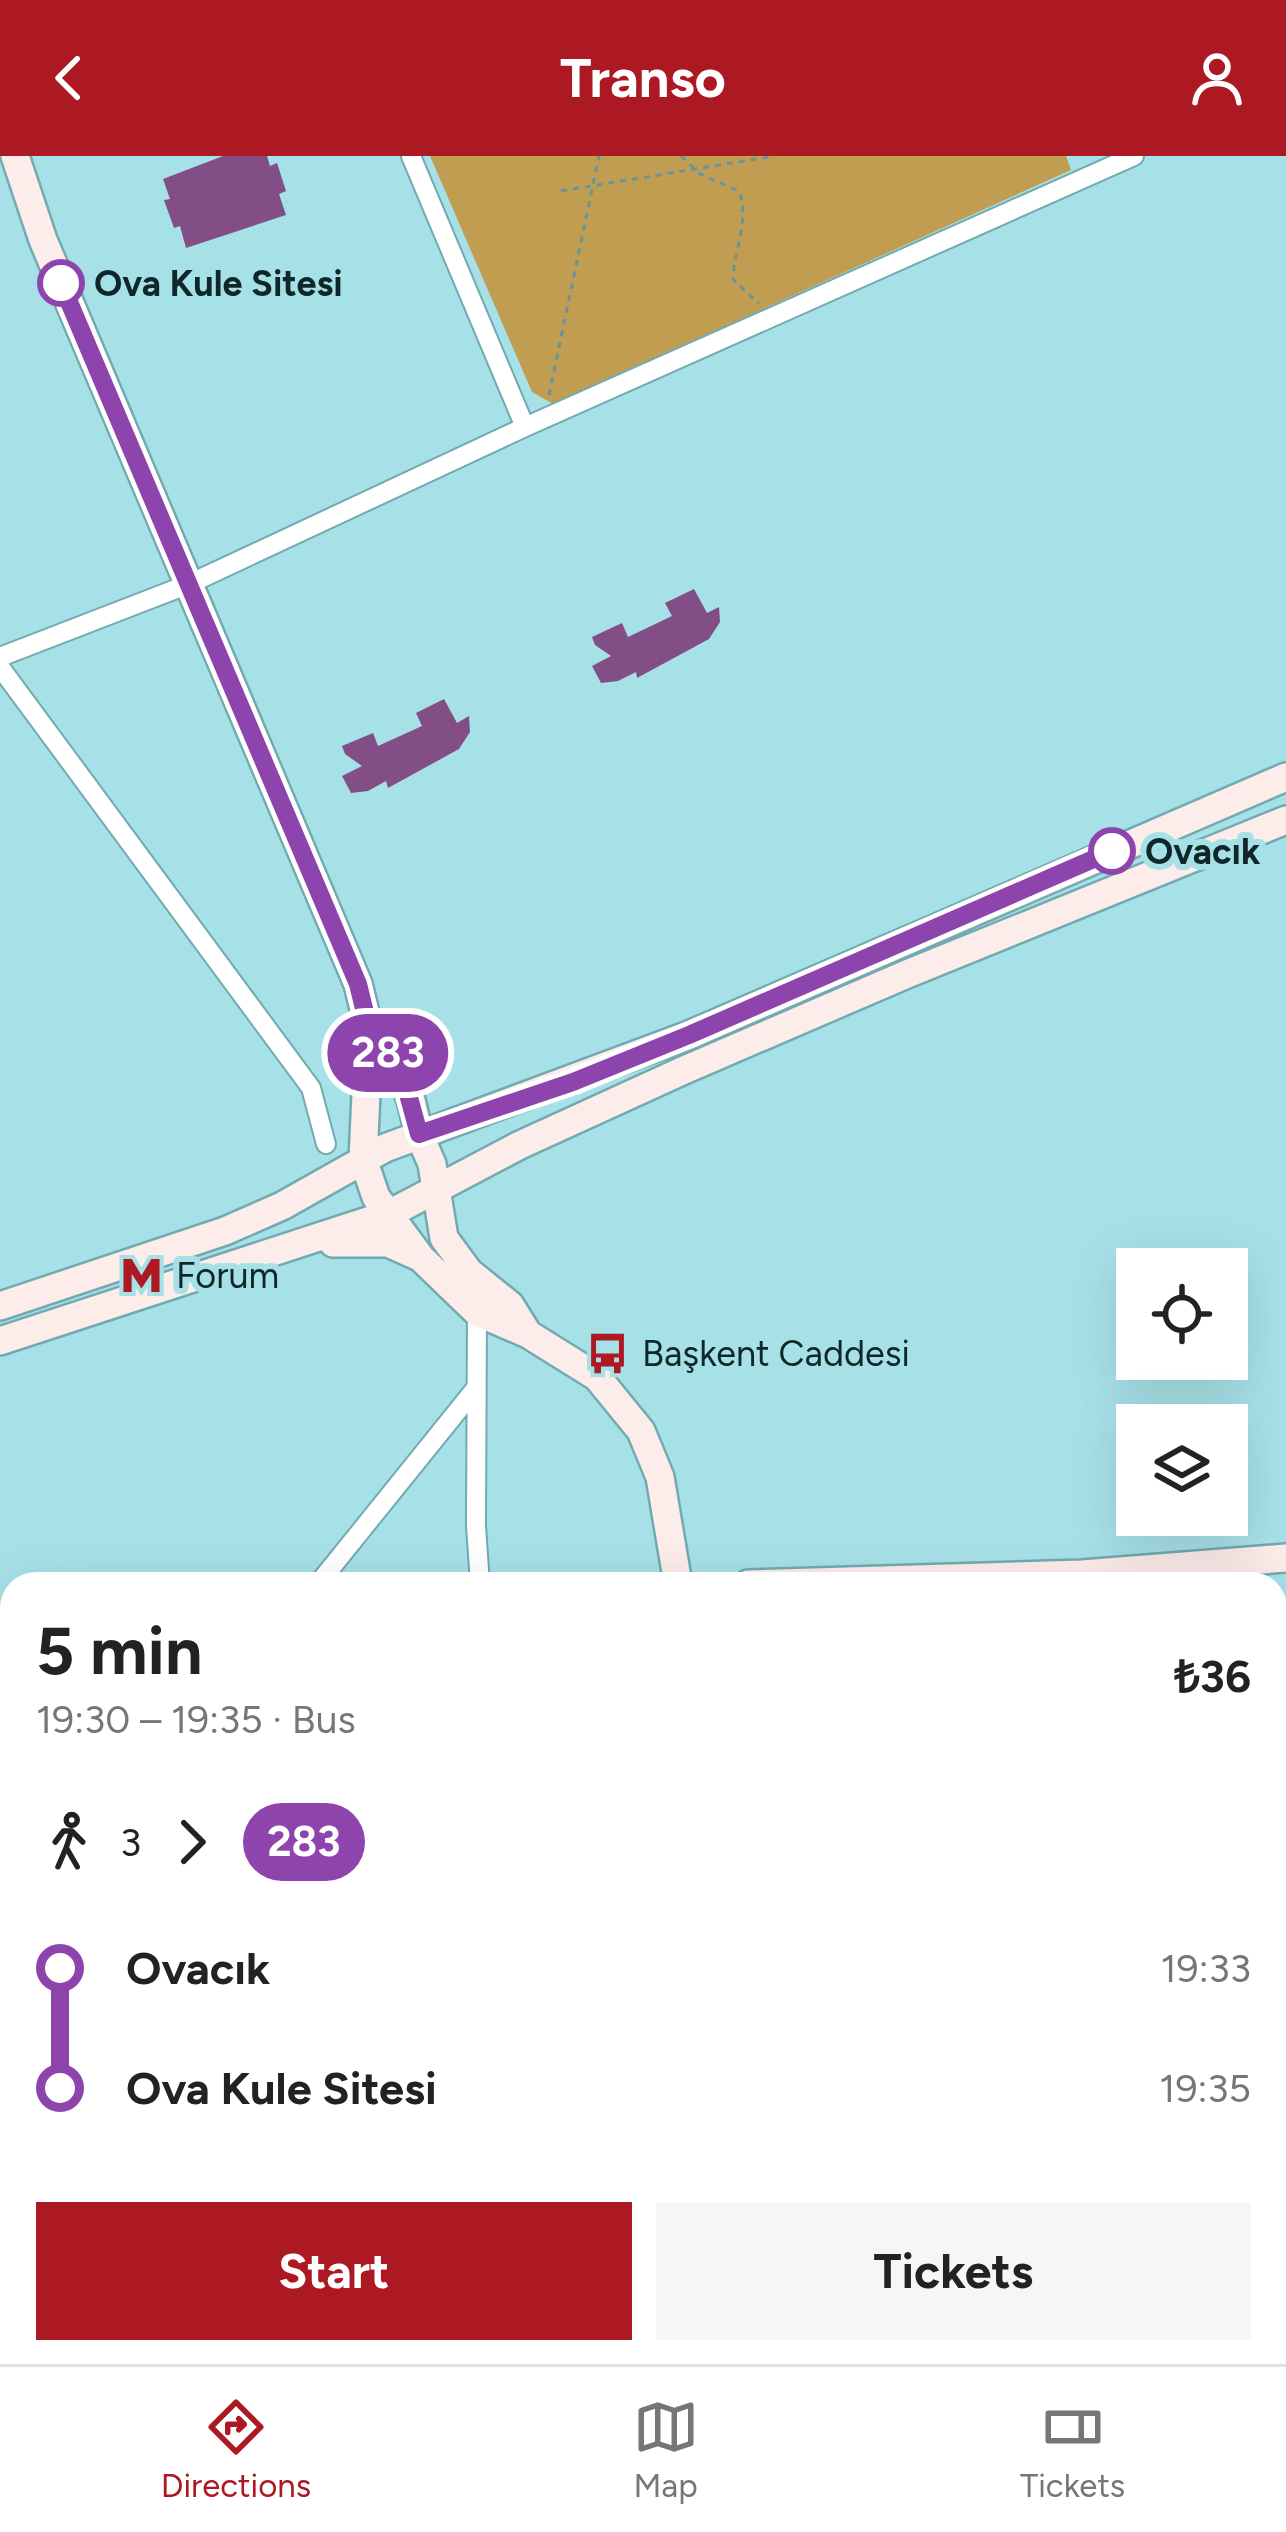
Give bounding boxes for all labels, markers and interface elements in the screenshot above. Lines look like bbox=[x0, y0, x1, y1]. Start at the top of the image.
icon: back bbox=[36, 45, 102, 111]
icon: person bbox=[1184, 45, 1250, 111]
text: Transo bbox=[560, 46, 726, 111]
marker: Ova Kule Sitesi bbox=[39, 261, 83, 305]
place label: Ova Kule Sitesi bbox=[94, 262, 343, 305]
marker: Ovacık bbox=[1090, 829, 1134, 873]
place label: Ovacık bbox=[1145, 830, 1261, 873]
line badge: 283 bbox=[319, 1014, 457, 1092]
text: 283 bbox=[351, 1027, 425, 1078]
map controls bbox=[1116, 1248, 1248, 1536]
button: locate bbox=[1116, 1248, 1248, 1380]
metro station icon: Forum bbox=[119, 1252, 165, 1298]
place label: Forum bbox=[176, 1254, 279, 1297]
bus stop icon: Başkent Caddesi bbox=[585, 1330, 631, 1376]
place label: Başkent Caddesi bbox=[642, 1332, 910, 1375]
button: layers bbox=[1116, 1404, 1248, 1536]
text: 5 min bbox=[36, 1611, 202, 1691]
text: ₺36 bbox=[1174, 1649, 1251, 1703]
text: 19:30 – 19:35 · Bus bbox=[36, 1696, 356, 1743]
icon: walk bbox=[36, 1809, 102, 1875]
icon: forward bbox=[159, 1809, 225, 1875]
text: 283 bbox=[267, 1816, 341, 1867]
text: 3 bbox=[120, 1819, 141, 1866]
text: Ovacık bbox=[126, 1941, 270, 1995]
text: 19:33 bbox=[1161, 1945, 1251, 1992]
text: Ova Kule Sitesi bbox=[126, 2061, 437, 2115]
text: 19:35 bbox=[1159, 2065, 1251, 2112]
button: Start bbox=[36, 2202, 632, 2340]
button: Tickets bbox=[656, 2202, 1251, 2340]
tab: Directions bbox=[161, 2394, 311, 2505]
tab: Map bbox=[633, 2394, 699, 2505]
tab: Tickets bbox=[1020, 2394, 1125, 2505]

